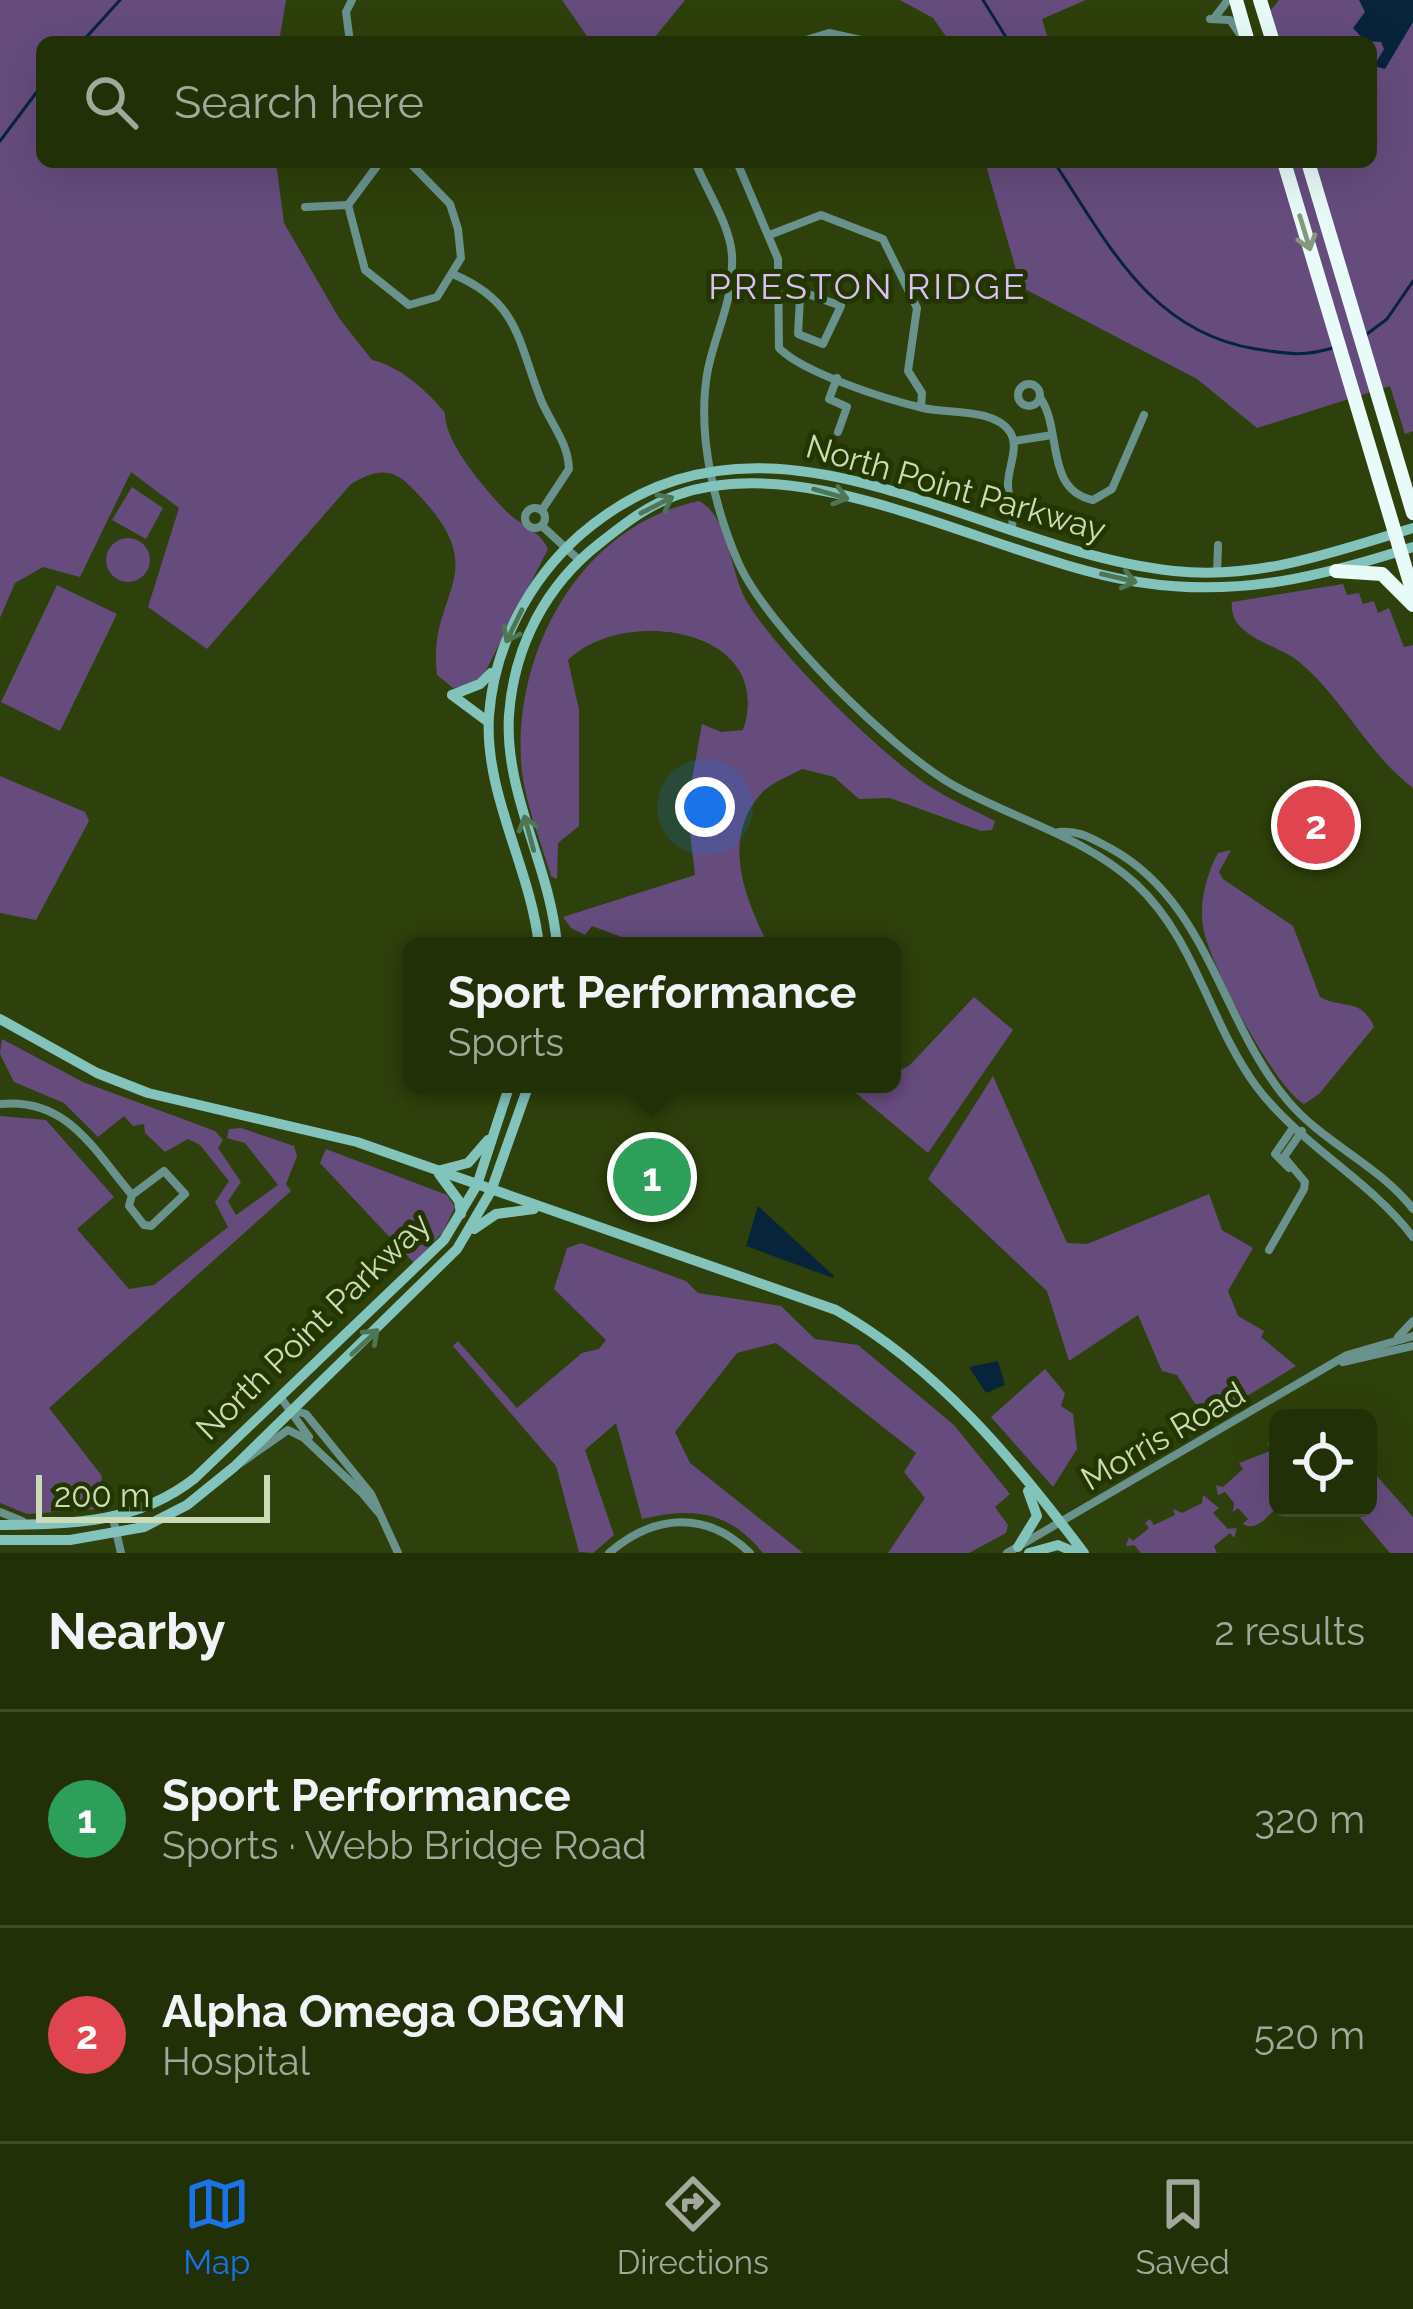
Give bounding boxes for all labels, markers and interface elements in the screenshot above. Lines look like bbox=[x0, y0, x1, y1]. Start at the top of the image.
search box bbox=[36, 36, 1377, 168]
icon: search bbox=[78, 69, 144, 135]
text: Search here bbox=[174, 76, 424, 129]
one-way arrow bbox=[1295, 213, 1317, 251]
district label: PRESTON RIDGE bbox=[708, 265, 1028, 307]
street label: North Point Parkway bbox=[802, 427, 1110, 549]
one-way arrow bbox=[811, 484, 849, 506]
one-way arrow bbox=[639, 492, 674, 515]
one-way arrow bbox=[1100, 568, 1138, 590]
one-way arrow bbox=[501, 608, 524, 643]
your location bbox=[675, 777, 735, 837]
pin: 2 bbox=[1277, 780, 1355, 870]
one-way arrow bbox=[517, 814, 539, 852]
popup bbox=[403, 937, 901, 1093]
text: Sport Performance bbox=[448, 966, 856, 1019]
text: Sports bbox=[448, 1019, 564, 1065]
pin: 1 bbox=[613, 1132, 691, 1222]
street label: North Point Parkway bbox=[188, 1204, 438, 1448]
one-way arrow bbox=[350, 1328, 379, 1356]
street label: Morris Road bbox=[1074, 1374, 1252, 1498]
map controls bbox=[1269, 1409, 1377, 1517]
button: locate bbox=[1269, 1409, 1377, 1517]
scale bar bbox=[36, 1469, 270, 1522]
text: 200 m bbox=[54, 1476, 150, 1515]
text: Nearby bbox=[48, 1601, 225, 1661]
text: 2 results bbox=[1214, 1608, 1365, 1654]
text: Sport Performance bbox=[162, 1769, 571, 1822]
text: 1 bbox=[77, 1796, 97, 1842]
text: 320 m bbox=[1254, 1796, 1365, 1842]
text: Sports · Webb Bridge Road bbox=[162, 1822, 647, 1868]
text: Alpha Omega OBGYN bbox=[162, 1985, 626, 2038]
text: 2 bbox=[76, 2012, 98, 2058]
text: 520 m bbox=[1254, 2012, 1365, 2058]
text: Hospital bbox=[162, 2038, 310, 2084]
tab: Map bbox=[183, 2171, 250, 2282]
tab: Directions bbox=[617, 2171, 769, 2282]
tab: Saved bbox=[1135, 2171, 1230, 2282]

